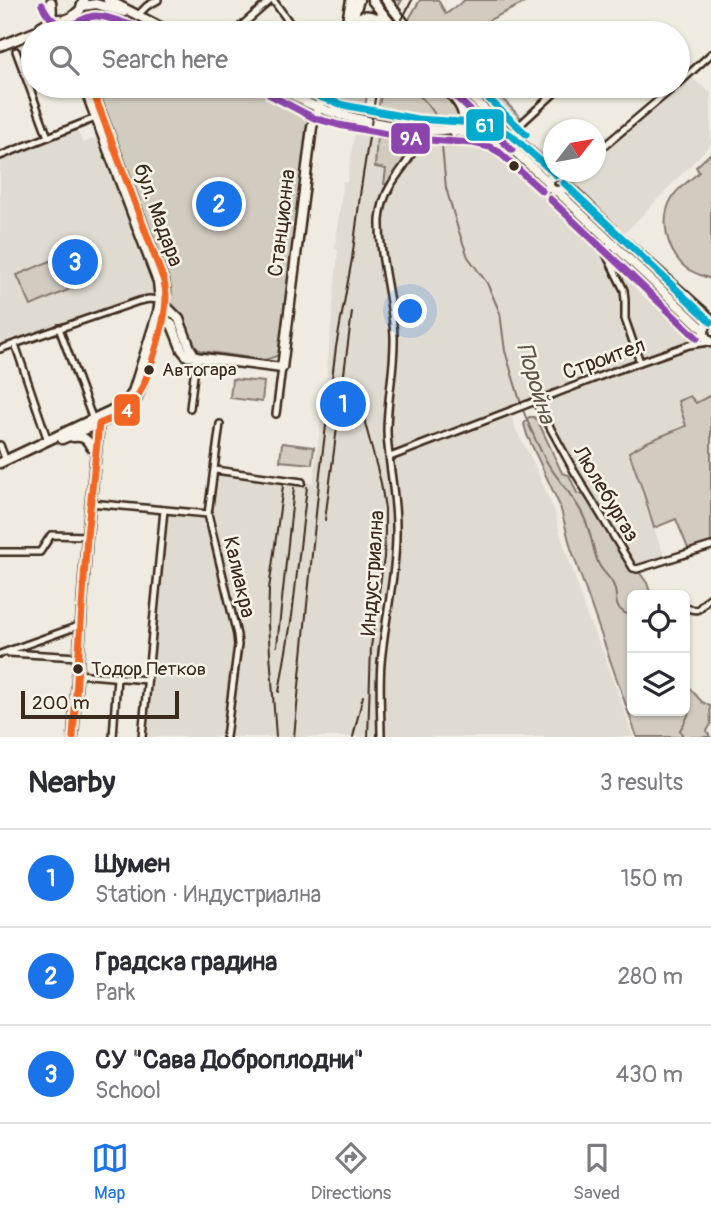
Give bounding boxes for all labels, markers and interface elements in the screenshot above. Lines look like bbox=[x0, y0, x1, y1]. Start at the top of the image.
search box bbox=[21, 21, 690, 98]
icon: search bbox=[45, 41, 83, 79]
text: Search here bbox=[101, 44, 228, 76]
line badge: 61 bbox=[465, 108, 505, 142]
text: 61 bbox=[476, 114, 494, 138]
north arrow bbox=[543, 119, 606, 182]
line badge: 9А bbox=[390, 122, 431, 155]
text: 9А bbox=[400, 127, 423, 151]
unlabelled marker bbox=[507, 159, 521, 173]
street label: бул. Мадара bbox=[127, 160, 189, 270]
street label: Станционна bbox=[262, 168, 302, 278]
pin: 2 bbox=[196, 178, 242, 230]
pin: 3 bbox=[52, 236, 98, 288]
your location bbox=[393, 294, 427, 328]
street label: Строител bbox=[559, 332, 649, 386]
water label: Поройна bbox=[510, 339, 562, 428]
place label: Автогара bbox=[162, 358, 237, 382]
marker: Автогара bbox=[142, 363, 156, 377]
pin: 1 bbox=[320, 378, 366, 430]
line badge: 4 bbox=[113, 393, 141, 427]
text: 4 bbox=[121, 399, 133, 423]
street label: Люлебургаз bbox=[566, 440, 645, 547]
street label: Индустриална bbox=[355, 509, 391, 637]
street label: Калиакра bbox=[217, 534, 261, 620]
map controls bbox=[627, 590, 690, 716]
button: locate bbox=[627, 590, 690, 653]
button: layers bbox=[627, 653, 690, 716]
place label: Тодор Петков bbox=[91, 657, 206, 681]
marker: Тодор Петков bbox=[71, 662, 85, 676]
scale bar bbox=[21, 688, 178, 720]
text: 200 m bbox=[32, 691, 90, 715]
text: Nearby bbox=[28, 764, 115, 801]
text: 3 results bbox=[600, 768, 683, 797]
text: Шумен bbox=[95, 848, 170, 880]
text: 1 bbox=[47, 864, 56, 893]
text: 150 m bbox=[620, 864, 683, 893]
text: Station · Индустриална bbox=[95, 880, 321, 909]
text: Градска градина bbox=[95, 946, 277, 978]
text: 2 bbox=[45, 962, 57, 991]
text: 280 m bbox=[617, 962, 683, 991]
text: Park bbox=[95, 978, 135, 1007]
text: СУ "Сава Доброплодни" bbox=[95, 1044, 364, 1076]
text: 3 bbox=[45, 1060, 57, 1089]
text: 430 m bbox=[616, 1060, 683, 1089]
text: School bbox=[95, 1076, 161, 1105]
tab: Map bbox=[91, 1139, 129, 1205]
tab: Directions bbox=[311, 1139, 391, 1205]
tab: Saved bbox=[573, 1139, 620, 1205]

